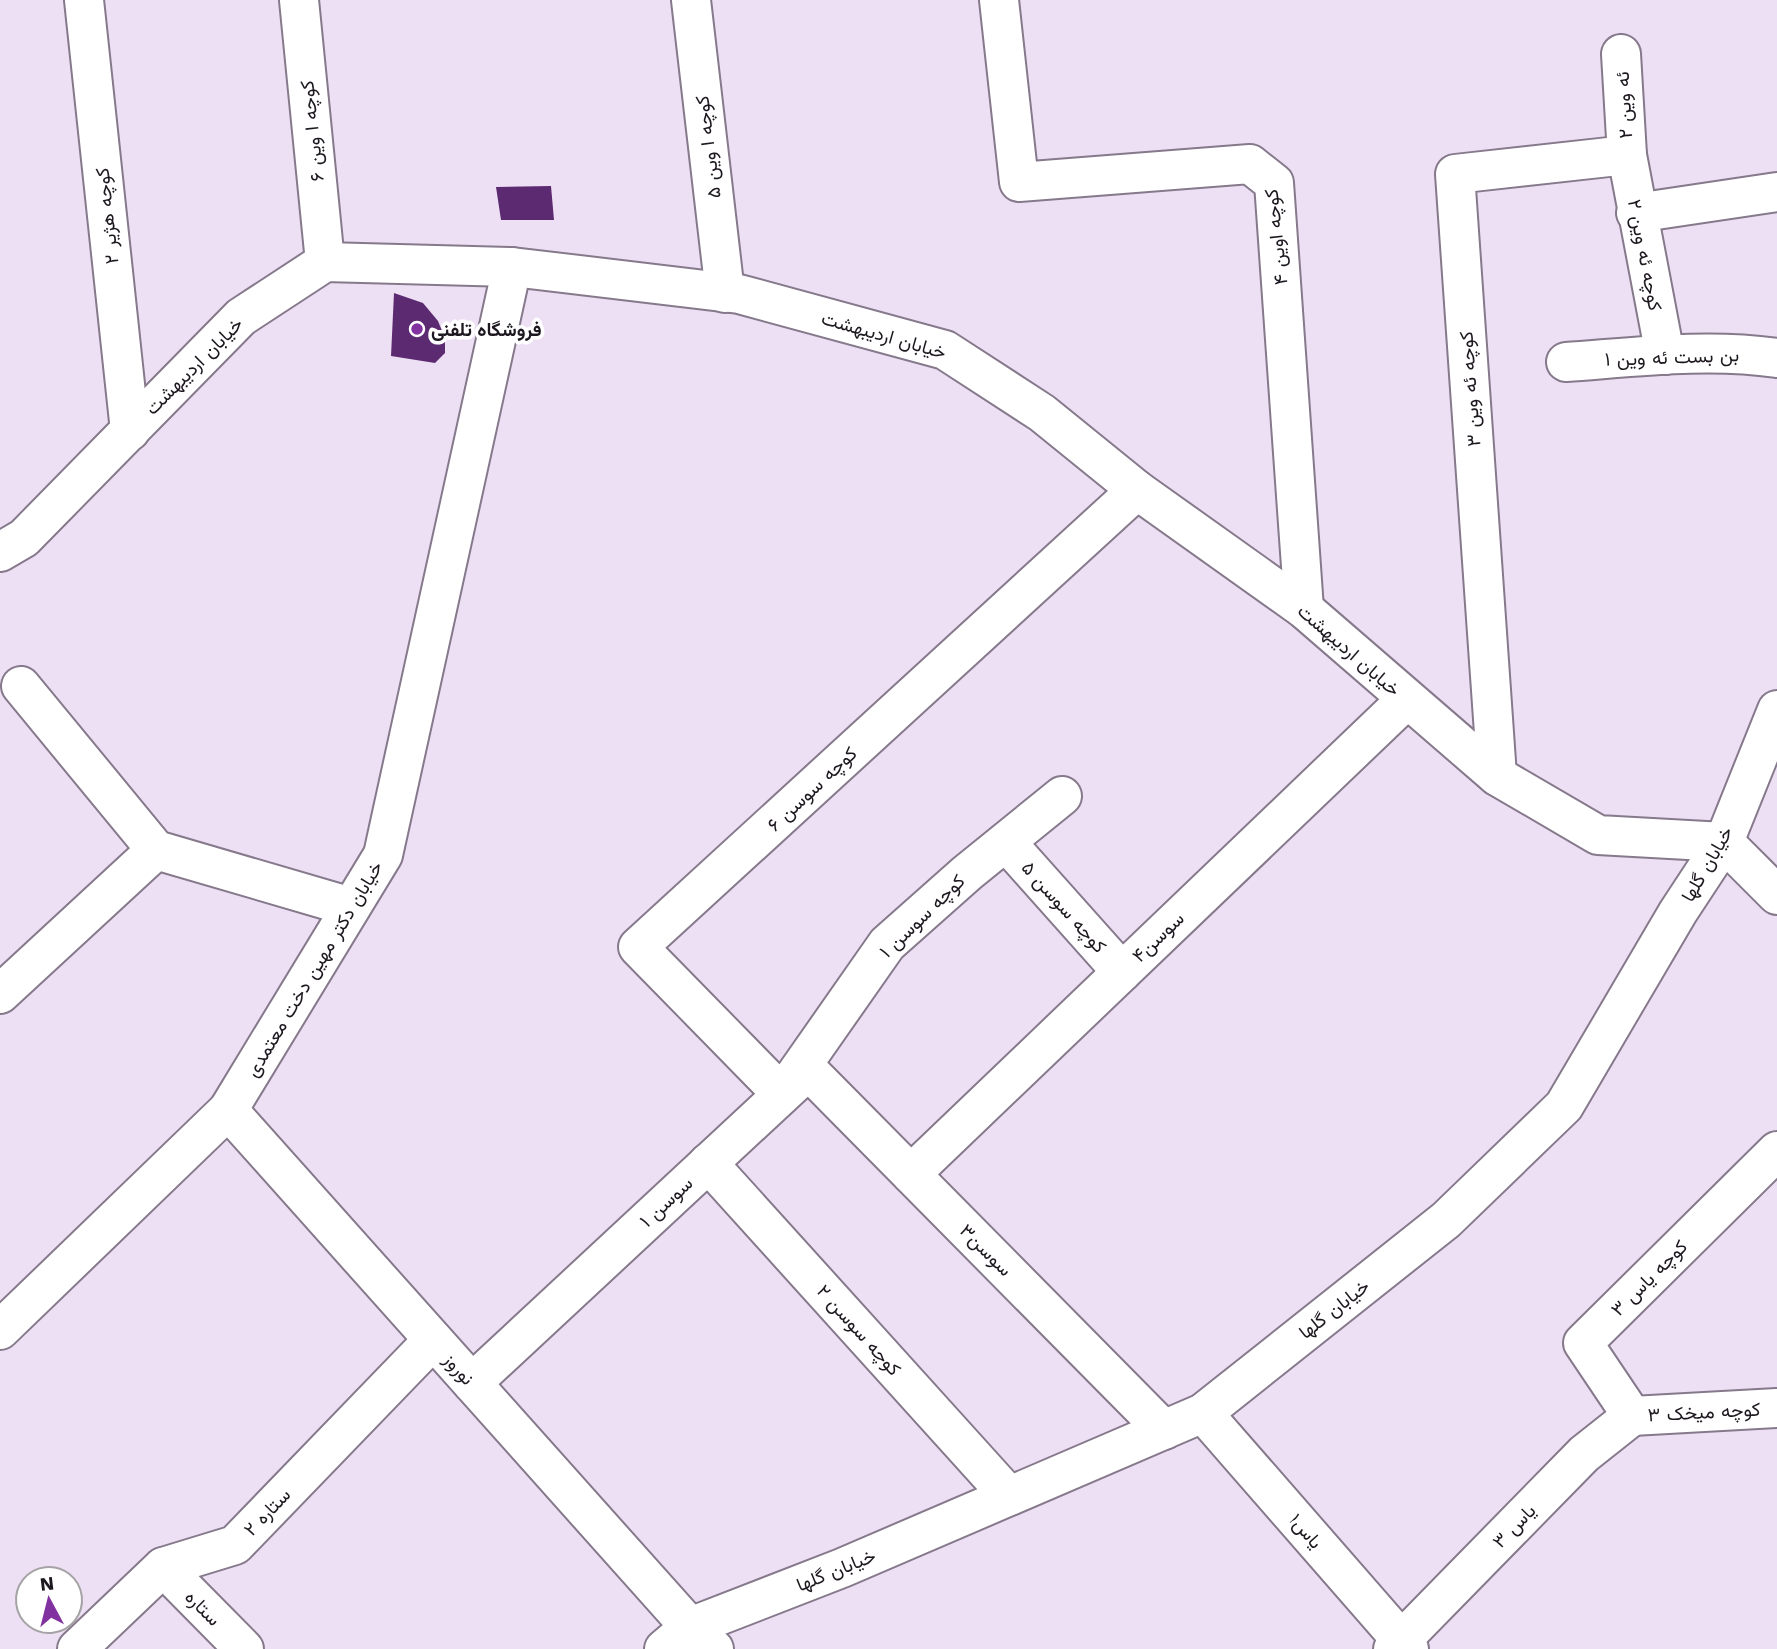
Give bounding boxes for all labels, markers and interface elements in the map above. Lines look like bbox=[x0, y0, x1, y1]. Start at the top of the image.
street label: ئه وین ۲ bbox=[1611, 71, 1637, 139]
street label: کوچه ا وین ۶ bbox=[295, 79, 331, 183]
street label: کوچه ا وین ۵ bbox=[690, 94, 728, 200]
street label: کوچه هژیر ۲ bbox=[91, 166, 125, 265]
street label: کوچه اوین ۴ bbox=[1260, 188, 1294, 286]
street label: کوچه ئه وین ۲ bbox=[1621, 197, 1667, 313]
street label: خیابان اردیبهشت bbox=[819, 306, 949, 364]
street label: خیابان اردیبهشت bbox=[140, 312, 248, 420]
place label: فروشگاه تلفنی bbox=[431, 318, 542, 342]
marker: فروشگاه تلفنی bbox=[409, 321, 425, 337]
street label: کوچه ئه وین ۳ bbox=[1454, 330, 1488, 448]
street label: بن بست ئه وین ۱ bbox=[1604, 343, 1740, 371]
street label: خیابان اردیبهشت bbox=[1293, 599, 1405, 701]
street label: کوچه سوسن ۶ bbox=[763, 742, 863, 838]
street label: خیابان گلها bbox=[1676, 822, 1738, 906]
street label: کوچه سوسن ۵ bbox=[1015, 856, 1111, 959]
street label: خیابان دکتر مهین دخت معتمدی bbox=[240, 857, 388, 1081]
street label: کوچه سوسن ۱ bbox=[874, 870, 971, 964]
street label: سوسن۴ bbox=[1127, 907, 1189, 967]
street label: سوسن ۱ bbox=[635, 1172, 697, 1232]
street label: سوسن۳ bbox=[955, 1219, 1017, 1281]
street label: کوچه یاس ۳ bbox=[1606, 1235, 1693, 1322]
street label: خیابان گلها bbox=[1294, 1274, 1374, 1344]
street label: کوچه سوسن ۲ bbox=[811, 1280, 906, 1382]
street label: نوروز bbox=[438, 1348, 479, 1390]
street label: کوچه میخک ۳ bbox=[1647, 1398, 1761, 1428]
street label: ستاره ۲ bbox=[239, 1483, 295, 1541]
street label: یاس ۳ bbox=[1488, 1499, 1540, 1553]
street label: یاس۱ bbox=[1285, 1509, 1327, 1553]
street label: خیابان گلها bbox=[793, 1544, 879, 1596]
north arrow bbox=[14, 1565, 84, 1635]
text: N bbox=[39, 1571, 55, 1596]
street label: ستاره bbox=[180, 1585, 226, 1631]

